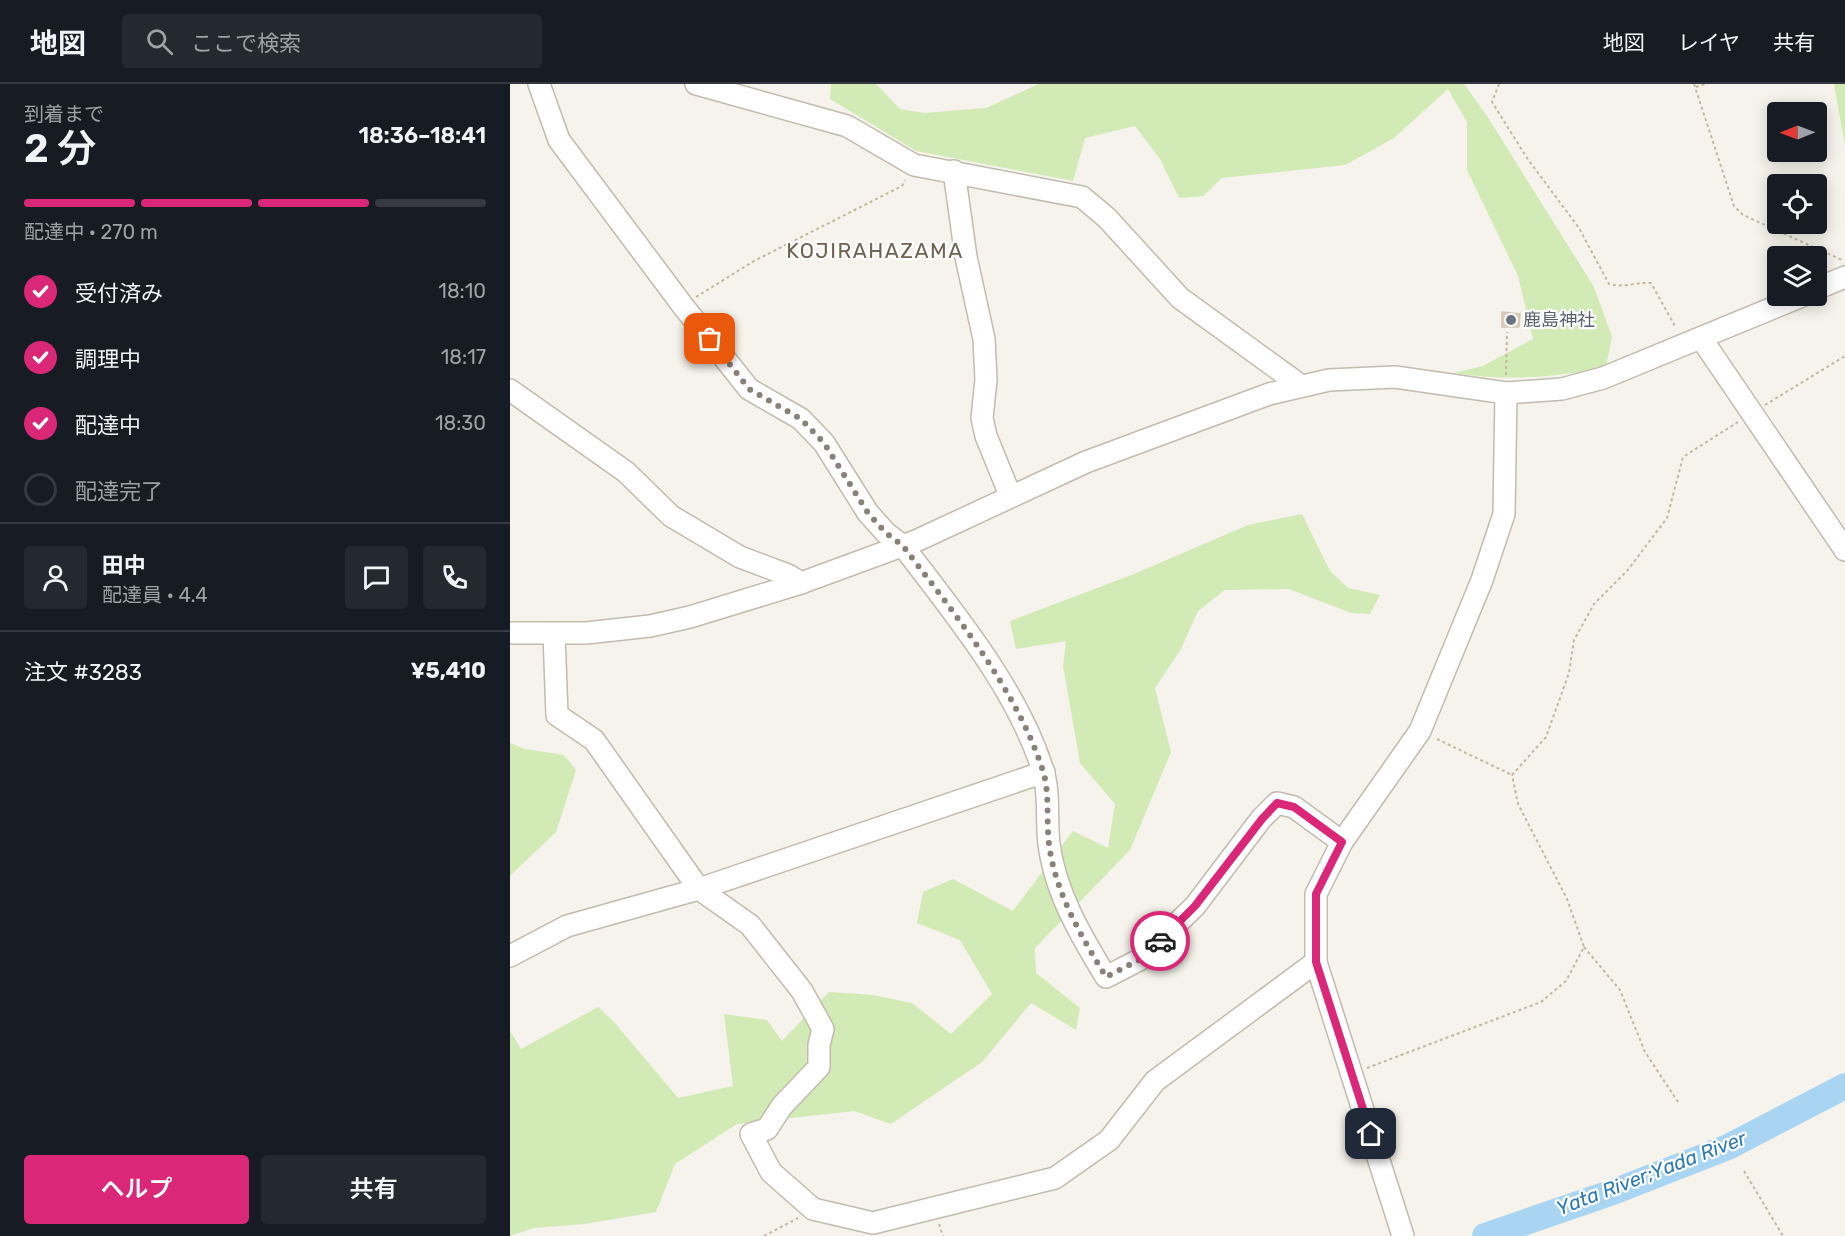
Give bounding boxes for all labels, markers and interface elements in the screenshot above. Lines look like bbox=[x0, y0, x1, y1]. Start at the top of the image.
search box bbox=[122, 14, 542, 68]
icon: search bbox=[143, 25, 176, 58]
text: 地図 bbox=[30, 27, 86, 60]
text: ここで検索 bbox=[191, 30, 301, 57]
text: 地図 bbox=[1603, 30, 1645, 55]
text: レイヤ bbox=[1678, 30, 1740, 55]
text: 共有 bbox=[1773, 30, 1815, 55]
text: 到着まで bbox=[24, 102, 104, 126]
north arrow bbox=[1767, 102, 1827, 162]
map controls bbox=[1767, 102, 1827, 306]
text: 18:36–18:41 bbox=[358, 122, 486, 149]
text: 2 分 bbox=[24, 126, 96, 172]
button: locate bbox=[1767, 174, 1827, 234]
text: 配達中 · 270 m bbox=[24, 220, 158, 244]
district label: KOJIRAHAZAMA bbox=[786, 238, 964, 263]
button: layers bbox=[1767, 246, 1827, 306]
icon: check bbox=[24, 275, 57, 308]
text: 18:10 bbox=[438, 279, 486, 303]
text: 受付済み bbox=[75, 280, 163, 307]
place label: 鹿島神社 bbox=[1523, 309, 1595, 331]
pin bbox=[684, 313, 735, 364]
marker: 鹿島神社 bbox=[1504, 313, 1518, 327]
icon: bag bbox=[693, 322, 726, 355]
icon: check bbox=[24, 341, 57, 374]
text: 18:17 bbox=[441, 345, 486, 369]
text: 調理中 bbox=[75, 346, 141, 373]
icon: check bbox=[24, 407, 57, 440]
text: 18:30 bbox=[435, 411, 486, 435]
text: 配達中 bbox=[75, 412, 141, 439]
text: 配達完了 bbox=[75, 478, 163, 505]
button: person bbox=[24, 546, 87, 609]
button: chat bbox=[345, 546, 408, 609]
button: phone bbox=[423, 546, 486, 609]
text: 田中 bbox=[102, 552, 146, 579]
text: 配達員 · 4.4 bbox=[102, 583, 208, 607]
text: ¥5,410 bbox=[410, 657, 486, 684]
text: 注文 #3283 bbox=[24, 659, 142, 686]
courier bbox=[1130, 911, 1190, 971]
icon: car bbox=[1144, 925, 1177, 958]
pin bbox=[1345, 1108, 1396, 1159]
icon: home bbox=[1354, 1117, 1387, 1150]
water label: Yata River;Yada River bbox=[1553, 1125, 1751, 1220]
button: ヘルプ bbox=[24, 1155, 249, 1224]
button: 共有 bbox=[261, 1155, 486, 1224]

